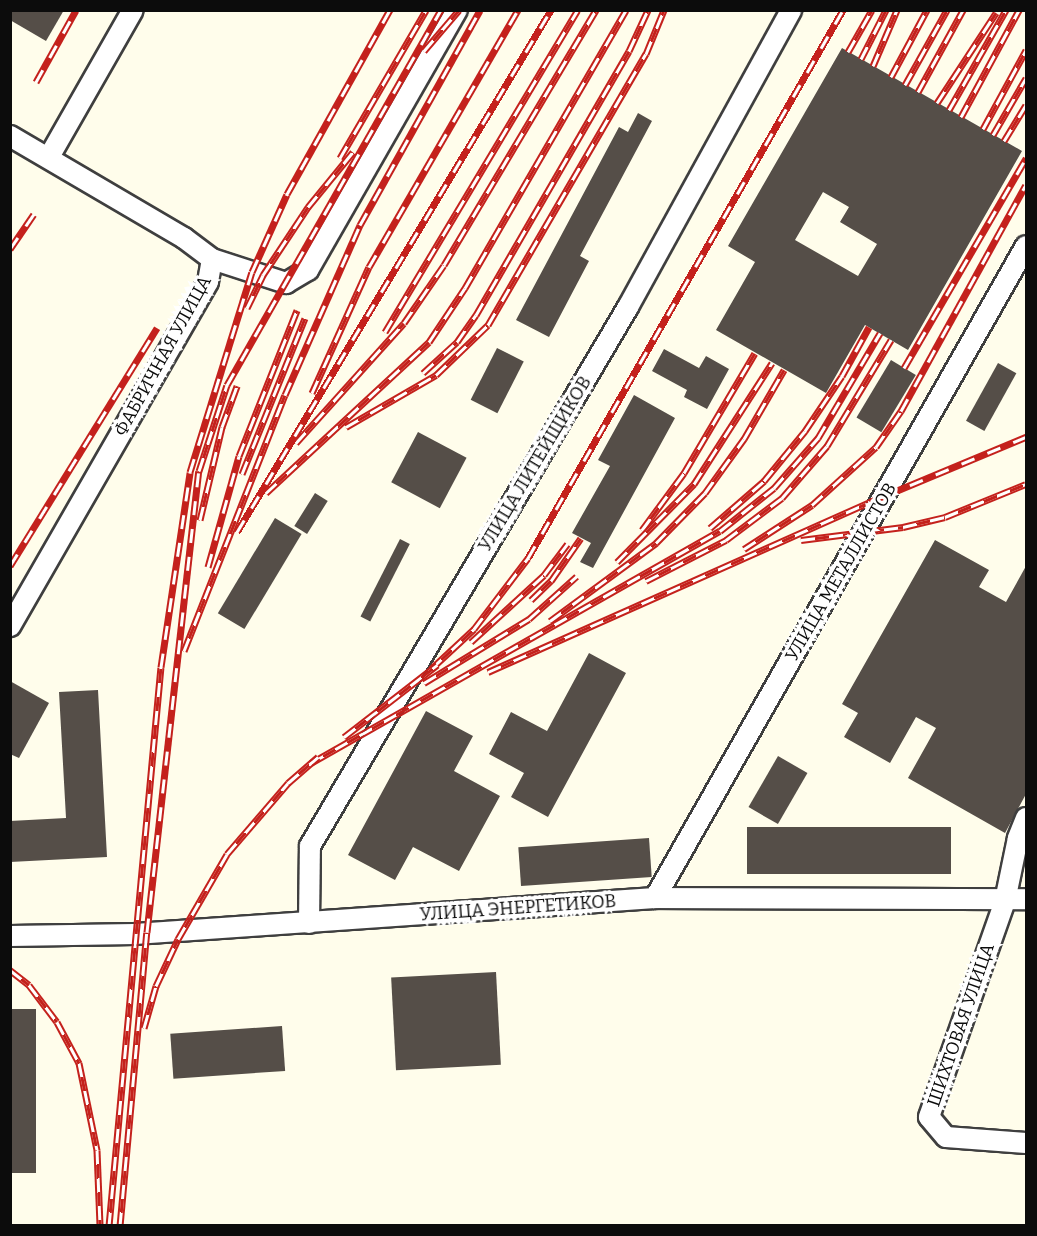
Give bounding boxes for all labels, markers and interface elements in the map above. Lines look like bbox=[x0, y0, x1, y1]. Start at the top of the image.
street label: ФАБРИЧНАЯ УЛИЦА bbox=[110, 272, 216, 440]
street label: УЛИЦА ЛИТЕЙЩИКОВ bbox=[474, 372, 596, 556]
street label: УЛИЦА МЕТАЛЛИСТОВ bbox=[781, 479, 901, 665]
street label: УЛИЦА ЭНЕРГЕТИКОВ bbox=[419, 890, 617, 926]
street label: ШИХТОВАЯ УЛИЦА bbox=[923, 941, 999, 1109]

